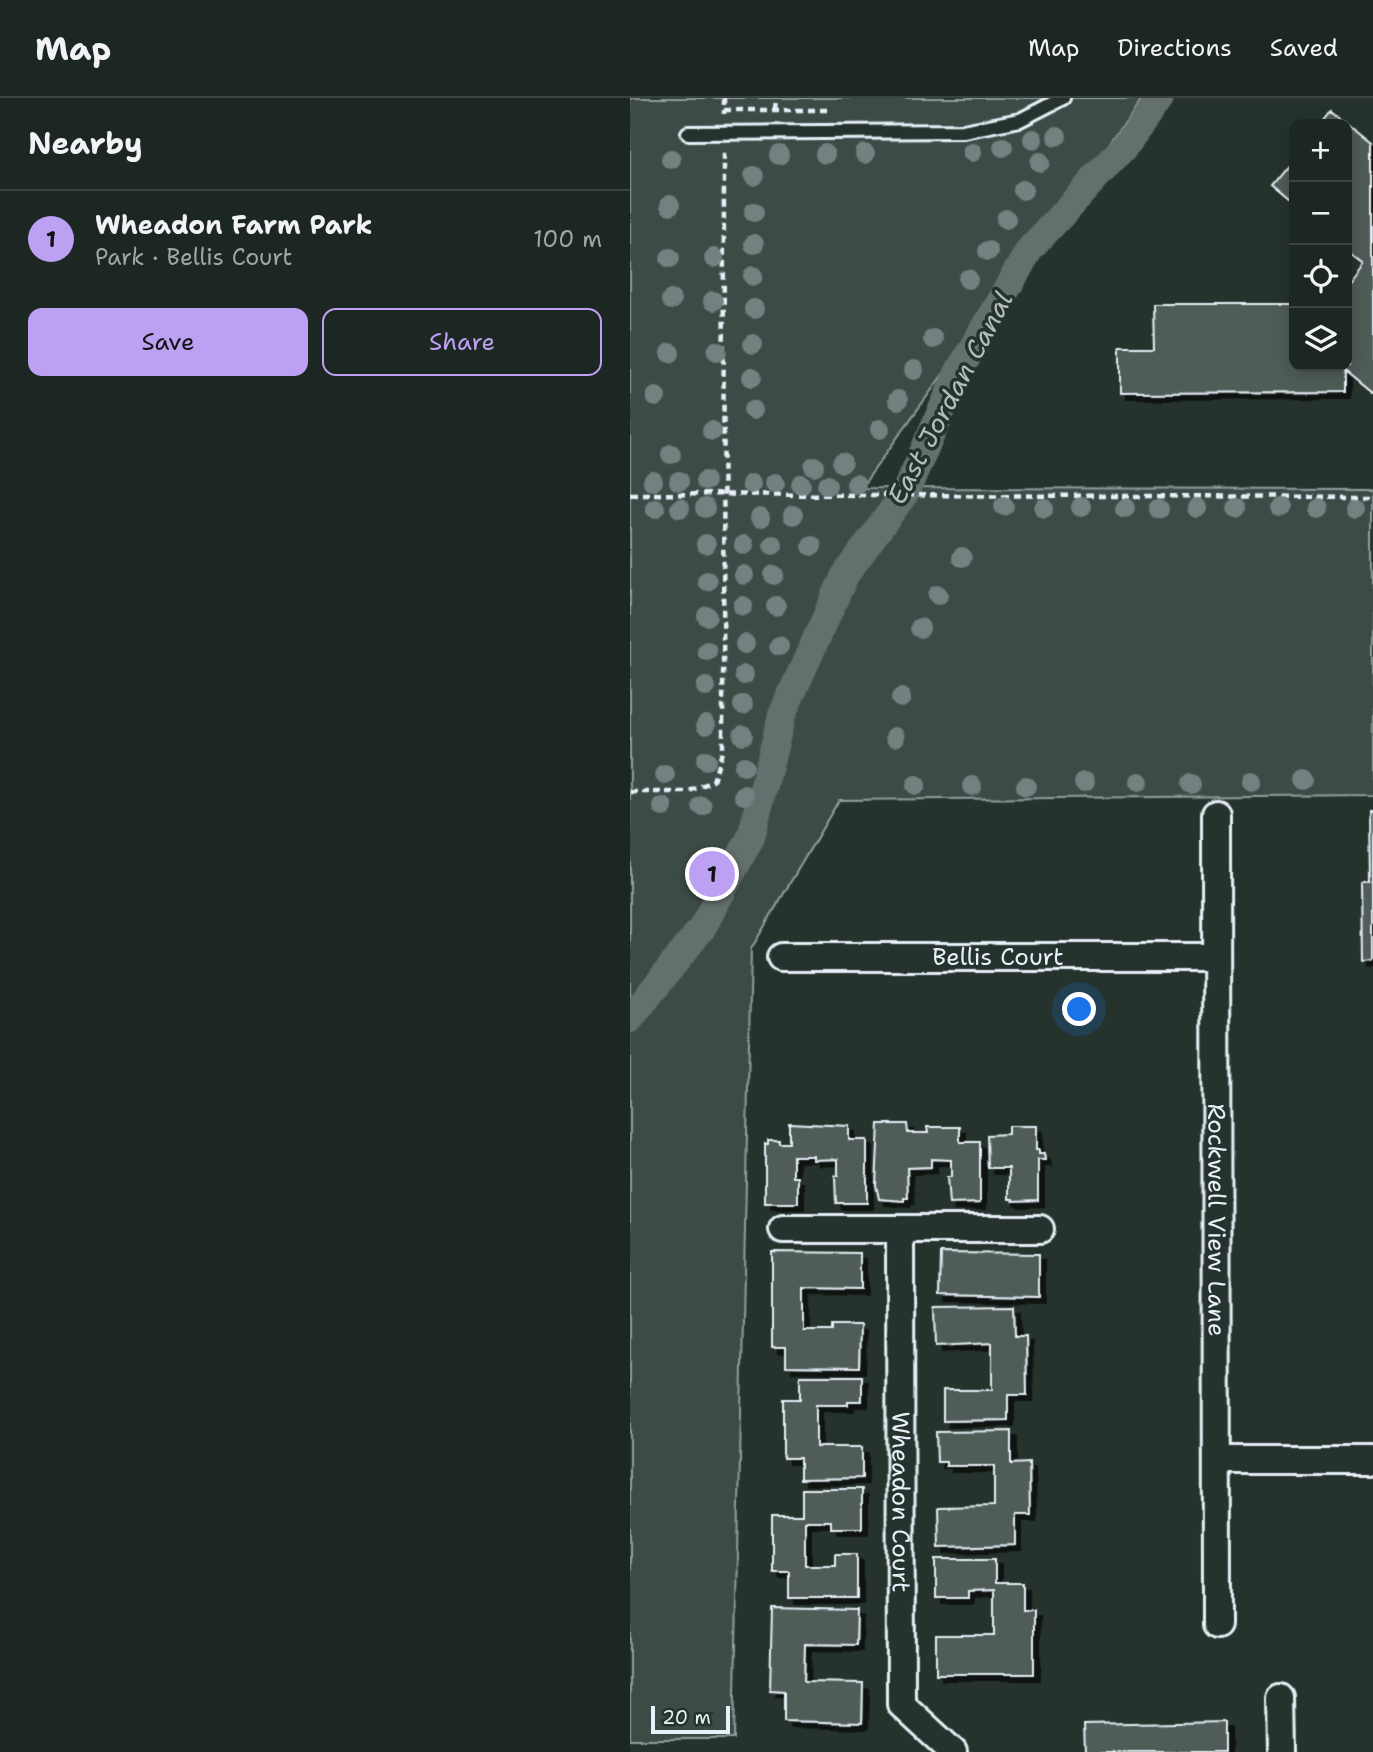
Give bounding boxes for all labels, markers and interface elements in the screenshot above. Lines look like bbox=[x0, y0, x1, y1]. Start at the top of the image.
text: Map bbox=[35, 26, 111, 71]
text: Map bbox=[1028, 32, 1079, 64]
text: Directions bbox=[1117, 32, 1232, 64]
text: Saved bbox=[1270, 32, 1338, 64]
map controls bbox=[1289, 119, 1352, 371]
button: + bbox=[1289, 119, 1352, 182]
text: Nearby bbox=[28, 123, 143, 164]
button: − bbox=[1289, 182, 1352, 245]
text: Wheadon Farm Park bbox=[95, 207, 373, 242]
text: 1 bbox=[46, 224, 56, 254]
text: 100 m bbox=[533, 224, 602, 254]
text: Park · Bellis Court bbox=[95, 242, 293, 272]
button: locate bbox=[1289, 245, 1352, 308]
water label: East Jordan Canal bbox=[879, 285, 1020, 510]
button: Save bbox=[28, 308, 308, 376]
button: Share bbox=[322, 308, 602, 376]
button: layers bbox=[1289, 308, 1352, 371]
pin: 1 bbox=[689, 848, 735, 900]
street label: Bellis Court bbox=[932, 941, 1064, 973]
your location bbox=[1062, 992, 1096, 1026]
street label: Rockwell View Lane bbox=[1200, 1103, 1233, 1337]
street label: Wheadon Court bbox=[884, 1411, 917, 1593]
scale bar bbox=[651, 1703, 730, 1735]
text: 20 m bbox=[662, 1705, 711, 1730]

